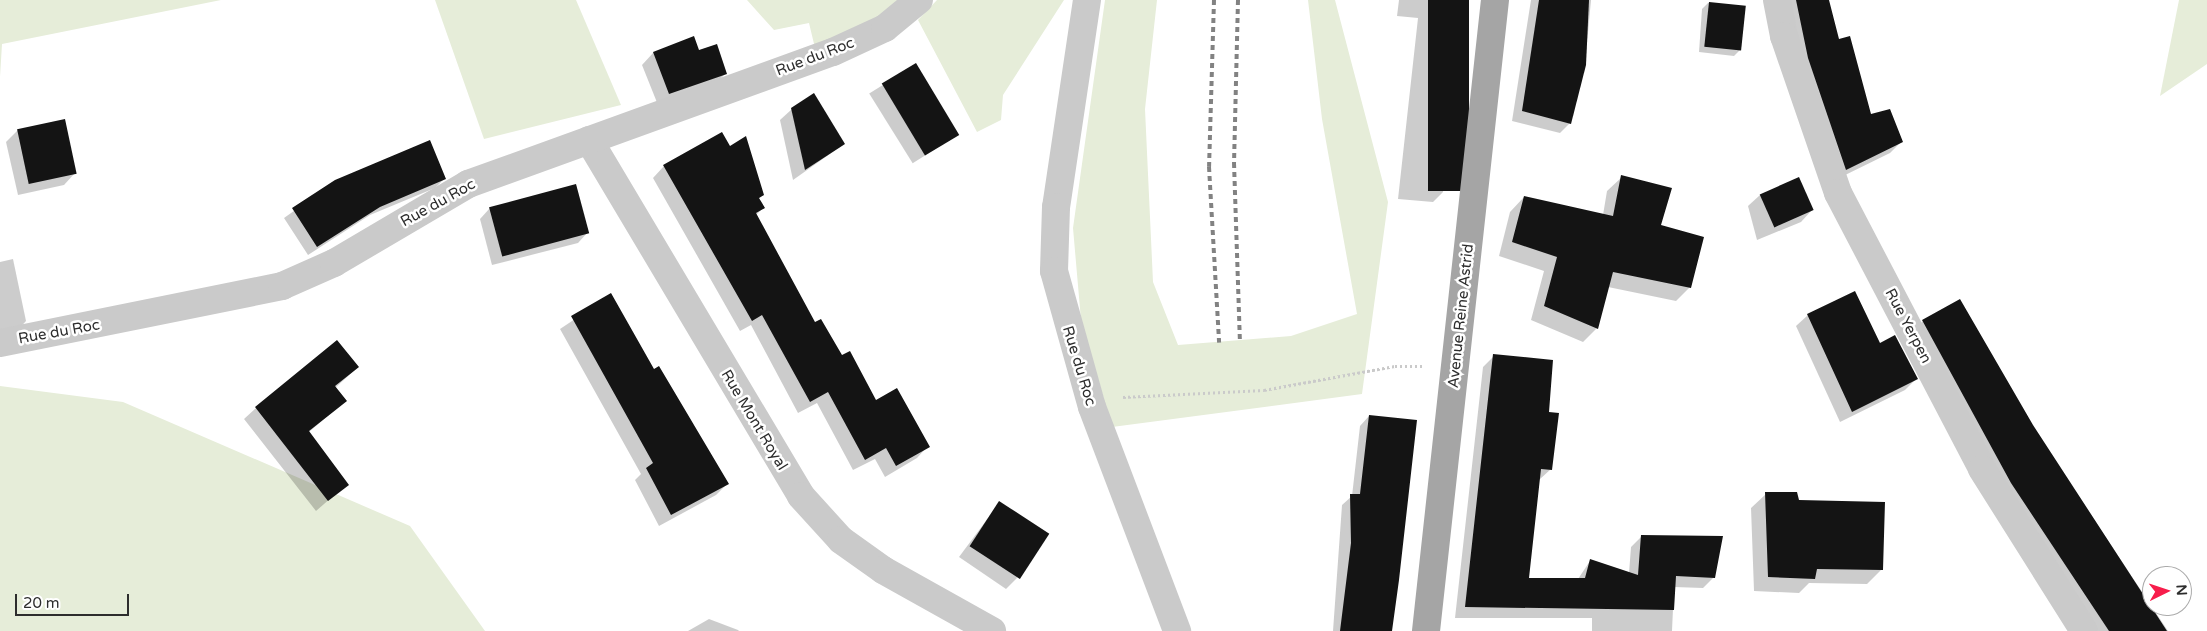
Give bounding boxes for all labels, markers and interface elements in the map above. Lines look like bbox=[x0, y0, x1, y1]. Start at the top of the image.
street label: Rue du Roc bbox=[773, 34, 857, 80]
street label: Rue du Roc bbox=[398, 175, 478, 231]
street label: Avenue Reine Astrid bbox=[1444, 243, 1478, 389]
street label: Rue Yerpen bbox=[1881, 286, 1935, 366]
street label: Rue du Roc bbox=[17, 316, 101, 348]
street label: Rue du Roc bbox=[1058, 324, 1100, 408]
street label: Rue Mont Royal bbox=[717, 366, 791, 474]
north arrow bbox=[2142, 566, 2192, 616]
scale bar bbox=[18, 584, 131, 616]
text: N bbox=[2173, 584, 2190, 596]
text: 20 m bbox=[23, 594, 60, 612]

